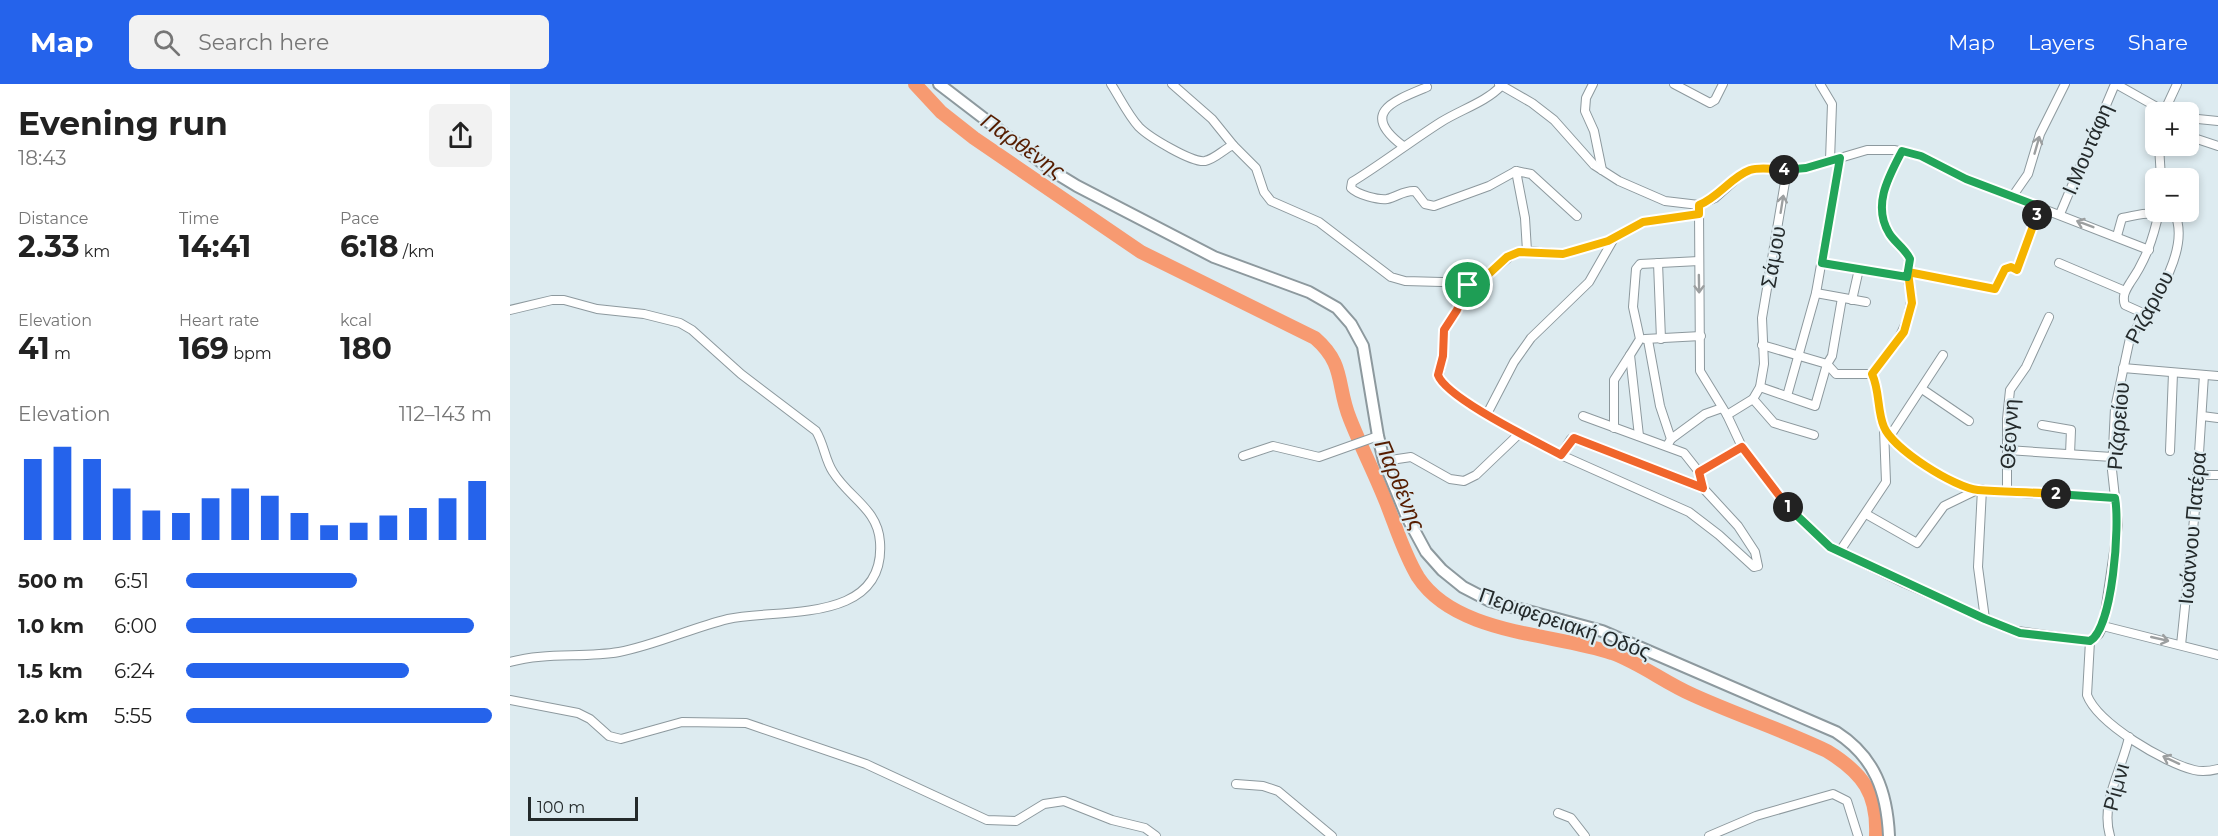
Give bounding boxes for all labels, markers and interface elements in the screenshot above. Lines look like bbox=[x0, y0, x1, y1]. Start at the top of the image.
search box bbox=[129, 15, 549, 69]
text: Map bbox=[30, 25, 93, 59]
icon: search bbox=[150, 26, 183, 59]
text: Search here bbox=[198, 29, 329, 56]
text: Map bbox=[1948, 30, 1995, 55]
text: Layers bbox=[2028, 30, 2095, 55]
text: Share bbox=[2128, 30, 2188, 55]
street label: Ι.Μουτάφη bbox=[2057, 100, 2117, 198]
map controls bbox=[2145, 102, 2199, 222]
button: + bbox=[2145, 102, 2199, 156]
text: Evening run bbox=[18, 103, 228, 143]
button: share bbox=[429, 104, 492, 167]
water label: Παρθένης bbox=[976, 107, 1071, 185]
one-way arrow bbox=[2032, 136, 2043, 155]
text: 18:43 bbox=[18, 146, 66, 170]
pin: 4 bbox=[1769, 155, 1799, 185]
text: 4 bbox=[1778, 160, 1790, 179]
button: − bbox=[2145, 168, 2199, 222]
one-way arrow bbox=[1776, 195, 1787, 215]
pin: 3 bbox=[2022, 200, 2052, 230]
text: 3 bbox=[2032, 205, 2042, 224]
text: Distance bbox=[18, 209, 88, 228]
text: Time bbox=[179, 209, 219, 228]
text: Pace bbox=[340, 209, 379, 228]
one-way arrow bbox=[2077, 217, 2095, 228]
street label: Σάμου bbox=[1755, 224, 1791, 290]
text: 2.33 bbox=[18, 228, 80, 265]
text: 14:41 bbox=[179, 228, 251, 265]
text: 6:18 bbox=[340, 228, 399, 265]
text: km bbox=[80, 242, 110, 261]
text: /km bbox=[399, 242, 435, 261]
pin bbox=[1442, 259, 1493, 310]
street label: Ριζαριου bbox=[2120, 266, 2178, 348]
icon: arrive bbox=[1451, 268, 1484, 301]
one-way arrow bbox=[1693, 274, 1705, 294]
text: Elevation bbox=[18, 311, 92, 330]
text: Heart rate bbox=[179, 311, 259, 330]
text: kcal bbox=[340, 311, 372, 330]
text: 41 bbox=[18, 330, 50, 367]
text: 169 bbox=[179, 330, 229, 367]
text: 180 bbox=[340, 330, 392, 367]
text: m bbox=[50, 344, 71, 363]
text: bpm bbox=[229, 344, 272, 363]
street label: Ριζαρείου bbox=[2102, 381, 2134, 471]
street label: Θέογνη bbox=[1995, 398, 2023, 470]
text: Elevation bbox=[18, 402, 110, 426]
text: 112–143 m bbox=[399, 402, 492, 426]
water label: Παρθένης bbox=[1369, 435, 1431, 535]
street label: Ιωάννου Πατέρα bbox=[2173, 451, 2211, 605]
pin: 2 bbox=[2041, 479, 2071, 509]
text: 2 bbox=[2051, 484, 2061, 503]
pin: 1 bbox=[1773, 492, 1803, 522]
text: 1 bbox=[1785, 497, 1791, 516]
text: 500 m bbox=[18, 569, 84, 593]
text: 6:51 bbox=[114, 569, 149, 593]
street label: Περιφερειακή Οδός bbox=[1476, 582, 1654, 664]
text: 1.0 km bbox=[18, 614, 84, 638]
text: 6:00 bbox=[114, 614, 157, 638]
one-way arrow bbox=[2150, 634, 2169, 646]
text: 1.5 km bbox=[18, 659, 83, 683]
text: 6:24 bbox=[114, 659, 155, 683]
text: 2.0 km bbox=[18, 704, 88, 728]
text: 5:55 bbox=[114, 704, 152, 728]
one-way arrow bbox=[2163, 754, 2181, 766]
street label: Ρίμνι bbox=[2098, 760, 2134, 813]
scale bar bbox=[528, 794, 638, 822]
text: 100 m bbox=[537, 798, 585, 817]

